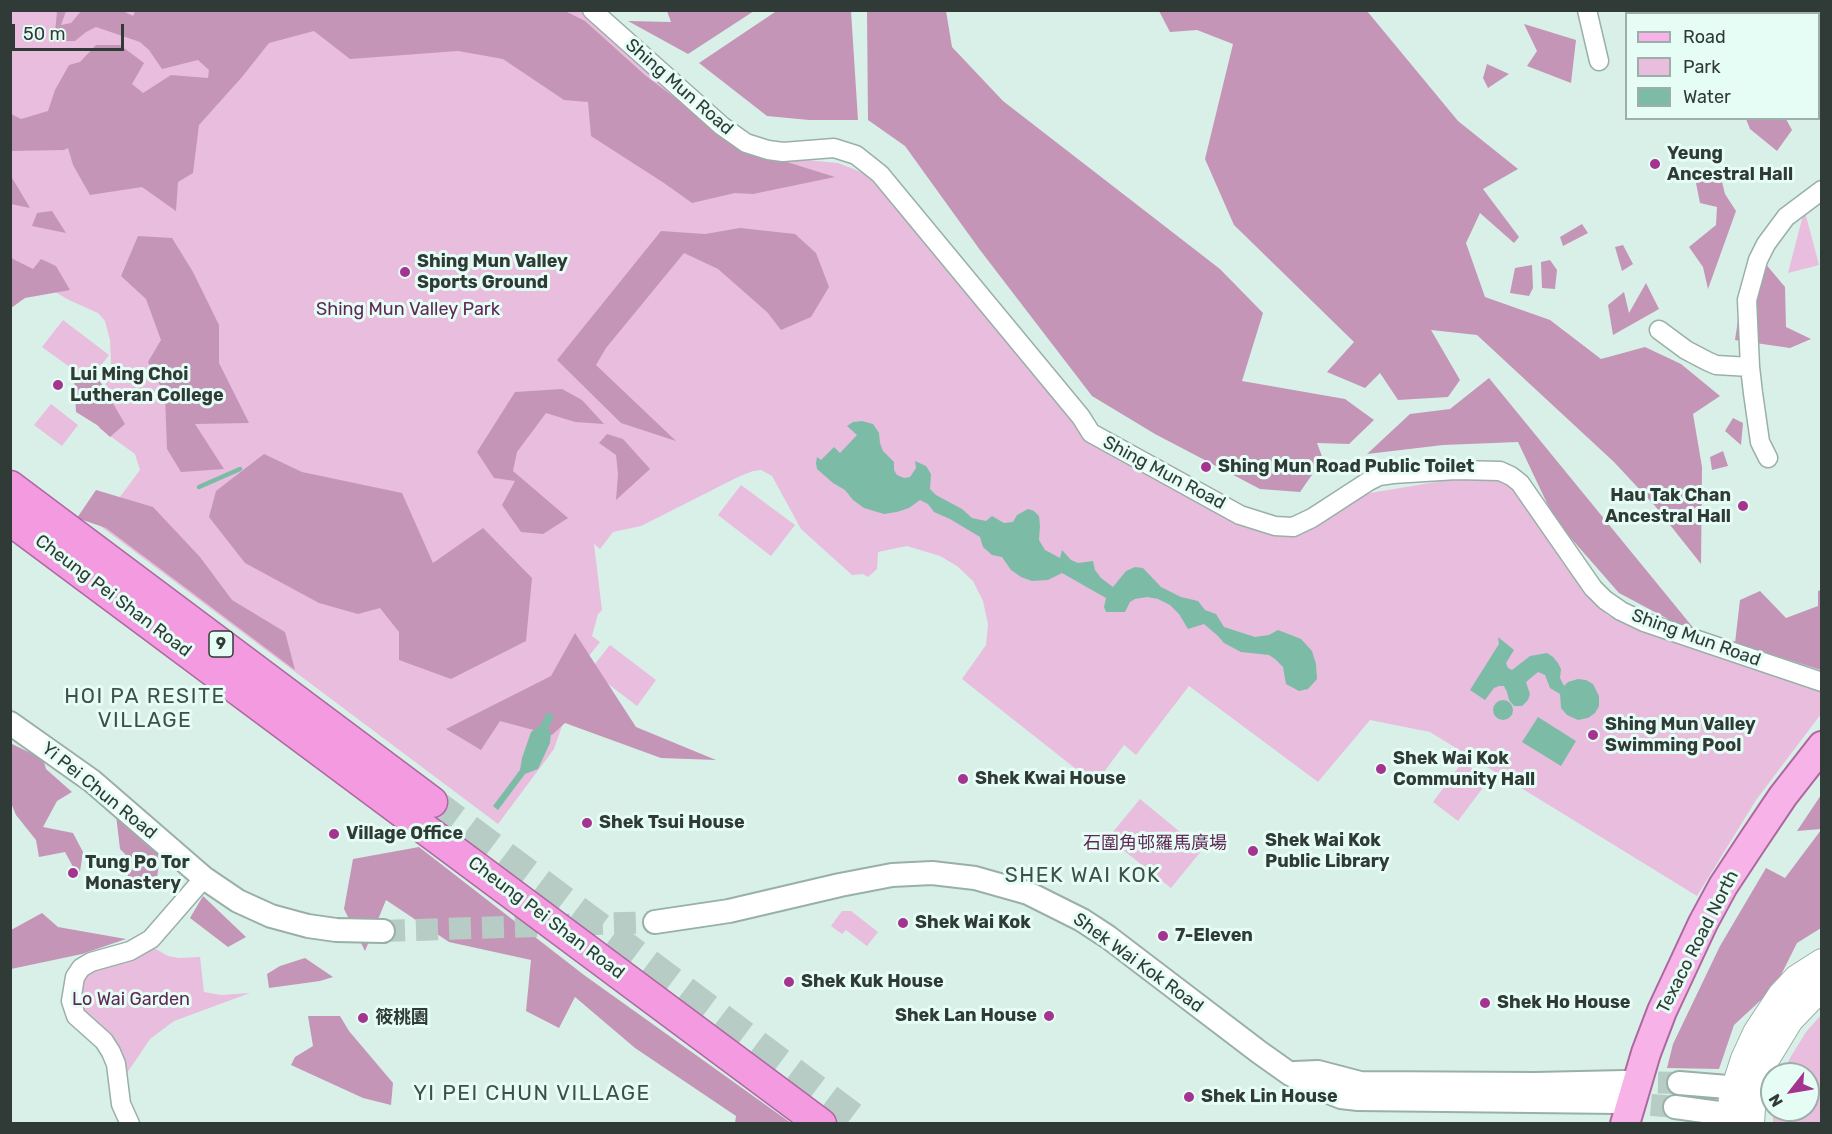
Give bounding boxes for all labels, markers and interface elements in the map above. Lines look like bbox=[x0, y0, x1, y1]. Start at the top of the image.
scale bar bbox=[15, 12, 128, 50]
legend bbox=[1625, 12, 1820, 120]
text: 50 m bbox=[23, 23, 66, 45]
text: Road bbox=[1683, 26, 1726, 48]
street label: Shing Mun Road bbox=[621, 34, 737, 140]
text: Park bbox=[1683, 56, 1720, 78]
text: Water bbox=[1683, 86, 1731, 108]
place label: Yeung Ancestral Hall bbox=[1667, 143, 1793, 186]
marker: Yeung Ancestral Hall bbox=[1648, 157, 1662, 171]
place label: Shing Mun Valley Sports Ground bbox=[417, 251, 568, 294]
marker: Shing Mun Valley Sports Ground bbox=[398, 265, 412, 279]
park label: Shing Mun Valley Park bbox=[316, 299, 500, 321]
place label: Lui Ming Choi Lutheran College bbox=[70, 364, 224, 406]
marker: Lui Ming Choi Lutheran College bbox=[51, 378, 65, 392]
street label: Shing Mun Road bbox=[1099, 432, 1229, 514]
place label: Shing Mun Road Public Toilet bbox=[1218, 456, 1475, 478]
marker: Shing Mun Road Public Toilet bbox=[1199, 460, 1213, 474]
place label: Hau Tak Chan Ancestral Hall bbox=[1605, 485, 1731, 528]
marker: Hau Tak Chan Ancestral Hall bbox=[1736, 499, 1750, 513]
street label: Cheung Pei Shan Road bbox=[31, 530, 195, 662]
street label: Shing Mun Road bbox=[1629, 605, 1763, 671]
road number: 9 bbox=[209, 631, 233, 657]
district label: HOI PA RESITE VILLAGE bbox=[64, 684, 226, 734]
place label: Shing Mun Valley Swimming Pool bbox=[1605, 714, 1756, 756]
marker: Shing Mun Valley Swimming Pool bbox=[1586, 728, 1600, 742]
street label: Yi Pei Chun Road bbox=[37, 738, 161, 844]
place label: Shek Wai Kok Community Hall bbox=[1393, 748, 1535, 790]
marker: Shek Wai Kok Community Hall bbox=[1374, 762, 1388, 776]
place label: Shek Kwai House bbox=[975, 768, 1126, 790]
marker: Shek Kwai House bbox=[956, 772, 970, 786]
place label: Shek Tsui House bbox=[599, 812, 745, 834]
marker: Shek Tsui House bbox=[580, 816, 594, 830]
place label: Village Office bbox=[346, 823, 463, 845]
marker: Village Office bbox=[327, 827, 341, 841]
place label: Shek Wai Kok Public Library bbox=[1265, 830, 1390, 872]
park label: 石圍角邨羅馬廣場 bbox=[1083, 833, 1227, 855]
marker: Shek Wai Kok Public Library bbox=[1246, 844, 1260, 858]
place label: Tung Po Tor Monastery bbox=[85, 852, 190, 894]
street label: Cheung Pei Shan Road bbox=[464, 852, 628, 984]
district label: SHEK WAI KOK bbox=[1005, 863, 1161, 889]
marker: Tung Po Tor Monastery bbox=[66, 866, 80, 880]
street label: Texaco Road North bbox=[1653, 867, 1743, 1017]
street label: Shek Wai Kok Road bbox=[1069, 909, 1207, 1017]
place label: Shek Wai Kok bbox=[915, 912, 1031, 934]
marker: Shek Wai Kok bbox=[896, 916, 910, 930]
place label: 7-Eleven bbox=[1175, 925, 1253, 947]
marker: 7-Eleven bbox=[1156, 929, 1170, 943]
place label: Shek Kuk House bbox=[801, 971, 944, 993]
marker: Shek Kuk House bbox=[782, 975, 796, 989]
park label: Lo Wai Garden bbox=[72, 989, 190, 1011]
place label: Shek Ho House bbox=[1497, 992, 1631, 1014]
marker: Shek Ho House bbox=[1478, 996, 1492, 1010]
place label: Shek Lan House bbox=[895, 1005, 1037, 1027]
place label: 筱桃園 bbox=[375, 1007, 429, 1029]
marker: Shek Lan House bbox=[1042, 1009, 1056, 1023]
marker: 筱桃園 bbox=[356, 1011, 370, 1025]
north arrow bbox=[1760, 1062, 1820, 1122]
district label: YI PEI CHUN VILLAGE bbox=[413, 1081, 651, 1107]
place label: Shek Lin House bbox=[1201, 1086, 1338, 1108]
marker: Shek Lin House bbox=[1182, 1090, 1196, 1104]
text: N bbox=[1765, 1091, 1787, 1110]

